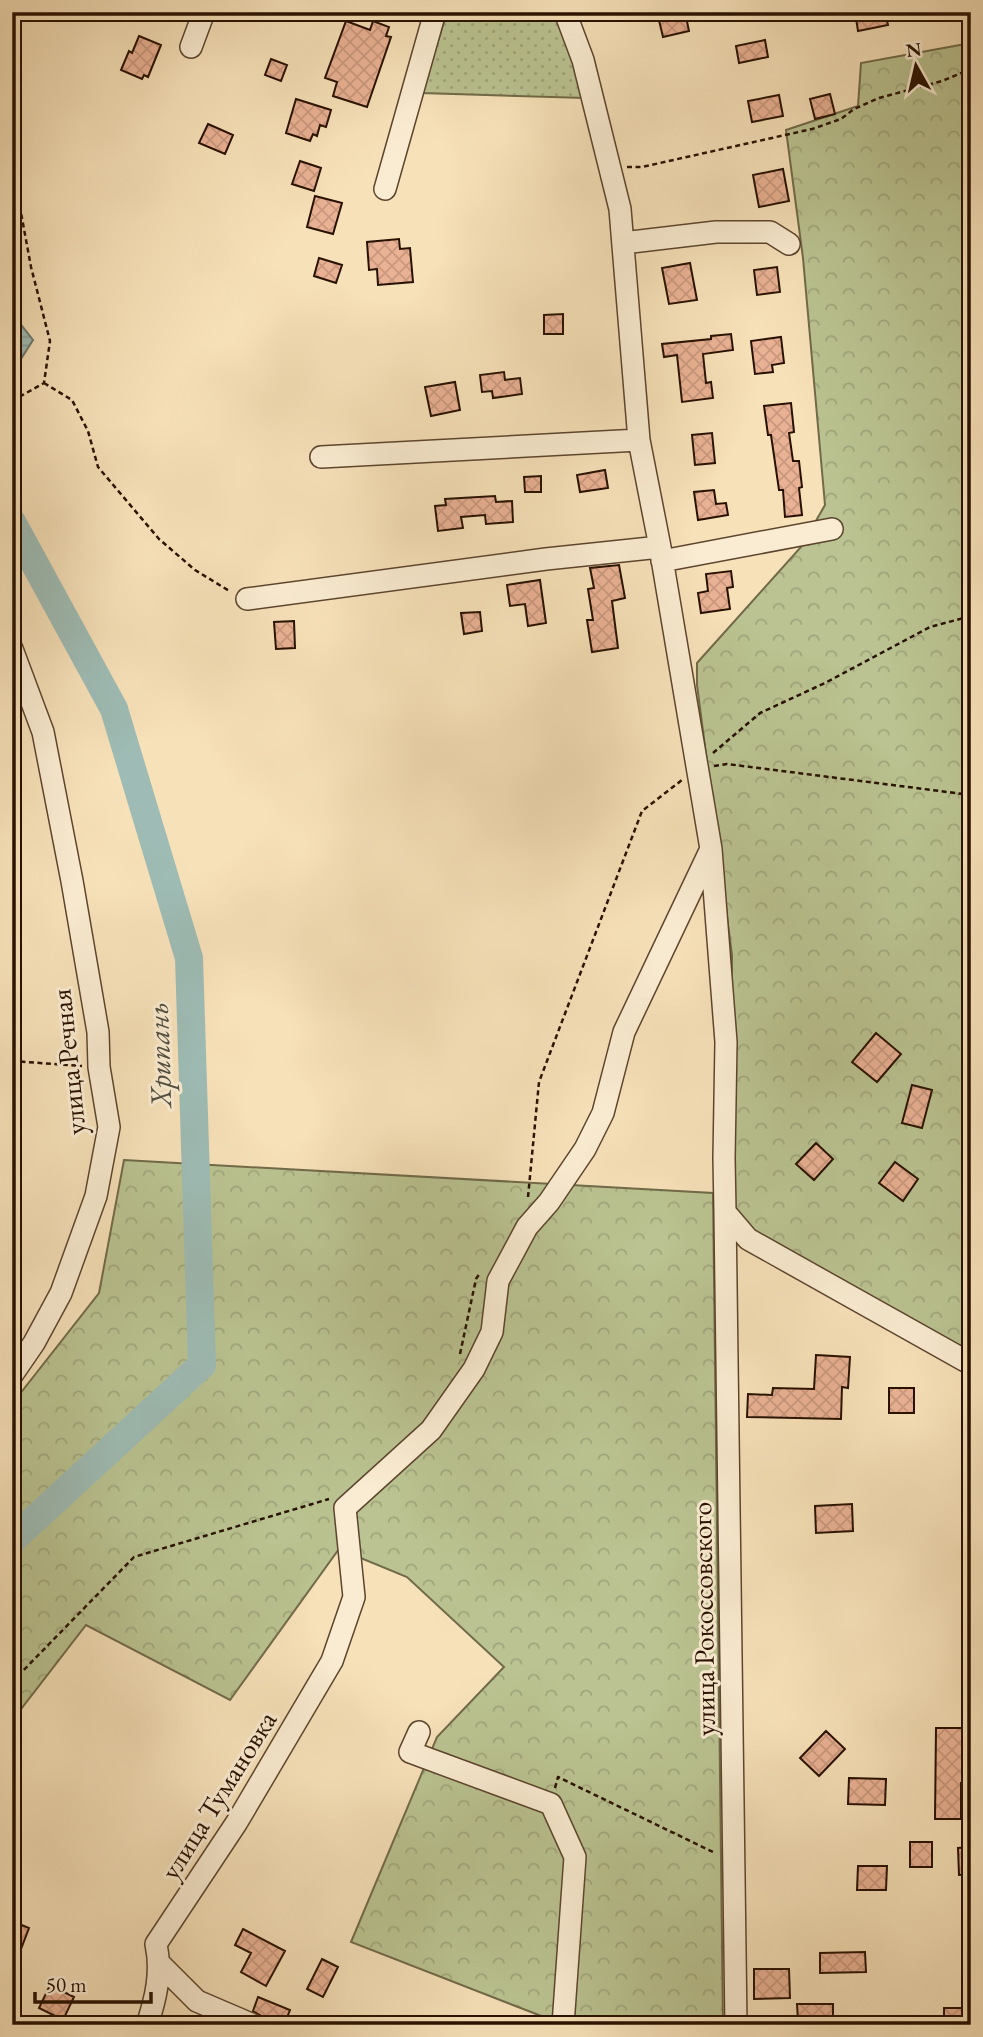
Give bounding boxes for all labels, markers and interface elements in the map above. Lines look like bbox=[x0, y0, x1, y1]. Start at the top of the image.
north arrow bbox=[881, 32, 951, 102]
text: N bbox=[904, 36, 924, 63]
street label: улица Речная bbox=[42, 987, 94, 1137]
water label: Хрипань bbox=[138, 1002, 180, 1110]
street label: улица Рокоссовского bbox=[683, 1501, 723, 1737]
street label: улица Тумановка bbox=[152, 1703, 285, 1886]
scale bar bbox=[35, 1960, 150, 2004]
text: 50 m bbox=[46, 1971, 87, 1998]

